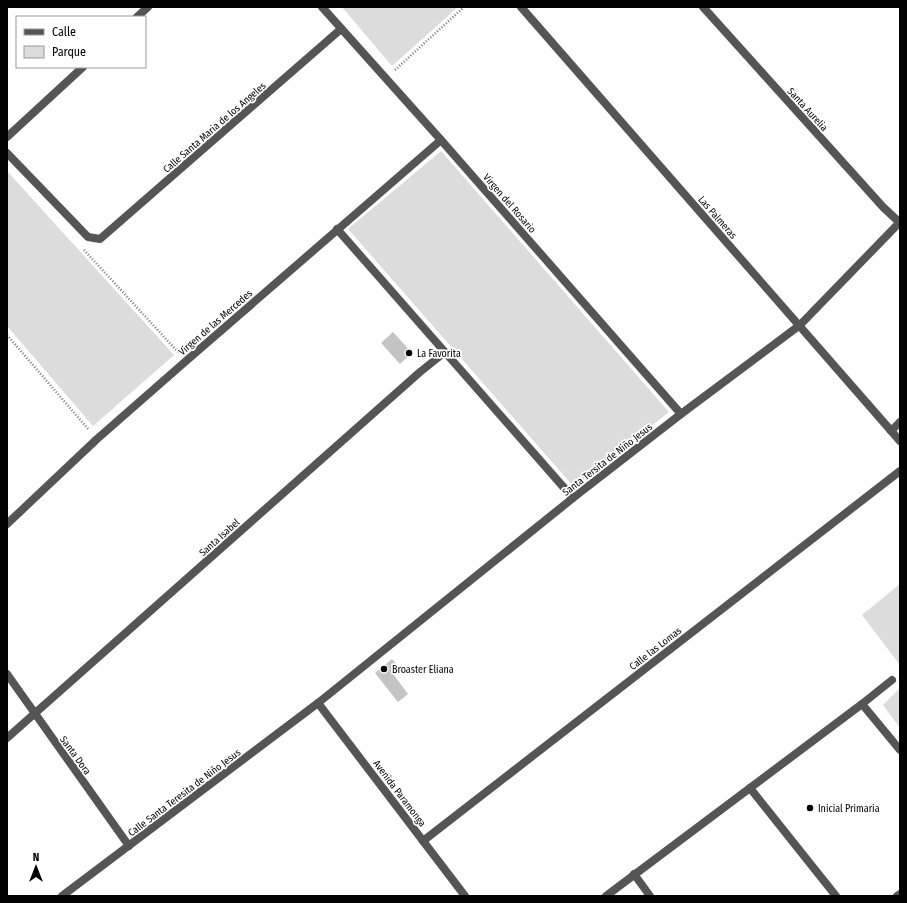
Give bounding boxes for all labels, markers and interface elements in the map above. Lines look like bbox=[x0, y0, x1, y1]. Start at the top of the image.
legend bbox=[16, 16, 146, 68]
text: Calle bbox=[52, 25, 76, 39]
text: Parque bbox=[52, 45, 86, 59]
street label: Calle Santa Maria de los Angeles bbox=[161, 80, 268, 176]
street label: Santa Aurelia bbox=[785, 85, 830, 134]
street label: Virgen del Rosario bbox=[480, 172, 538, 236]
street label: Las Palmeras bbox=[695, 194, 739, 242]
street label: Virgen de las Mercedes bbox=[176, 288, 255, 358]
marker: La Favorita bbox=[404, 348, 414, 358]
place label: La Favorita bbox=[417, 348, 461, 360]
street label: Santa Tersita de Niño Jesus bbox=[560, 421, 655, 499]
street label: Santa Isabel bbox=[197, 516, 243, 559]
street label: Calle las Lomas bbox=[627, 625, 684, 673]
marker: Broaster Eliana bbox=[379, 664, 389, 674]
place label: Broaster Eliana bbox=[392, 664, 454, 676]
street label: Santa Dora bbox=[57, 734, 93, 777]
street label: Calle Santa Teresita de Niño Jesus bbox=[126, 747, 243, 839]
street label: Avenida Paramonga bbox=[370, 758, 428, 829]
marker: Inicial Primaria bbox=[805, 803, 815, 813]
place label: Inicial Primaria bbox=[818, 803, 880, 815]
north arrow bbox=[16, 847, 56, 887]
text: N bbox=[33, 851, 39, 864]

